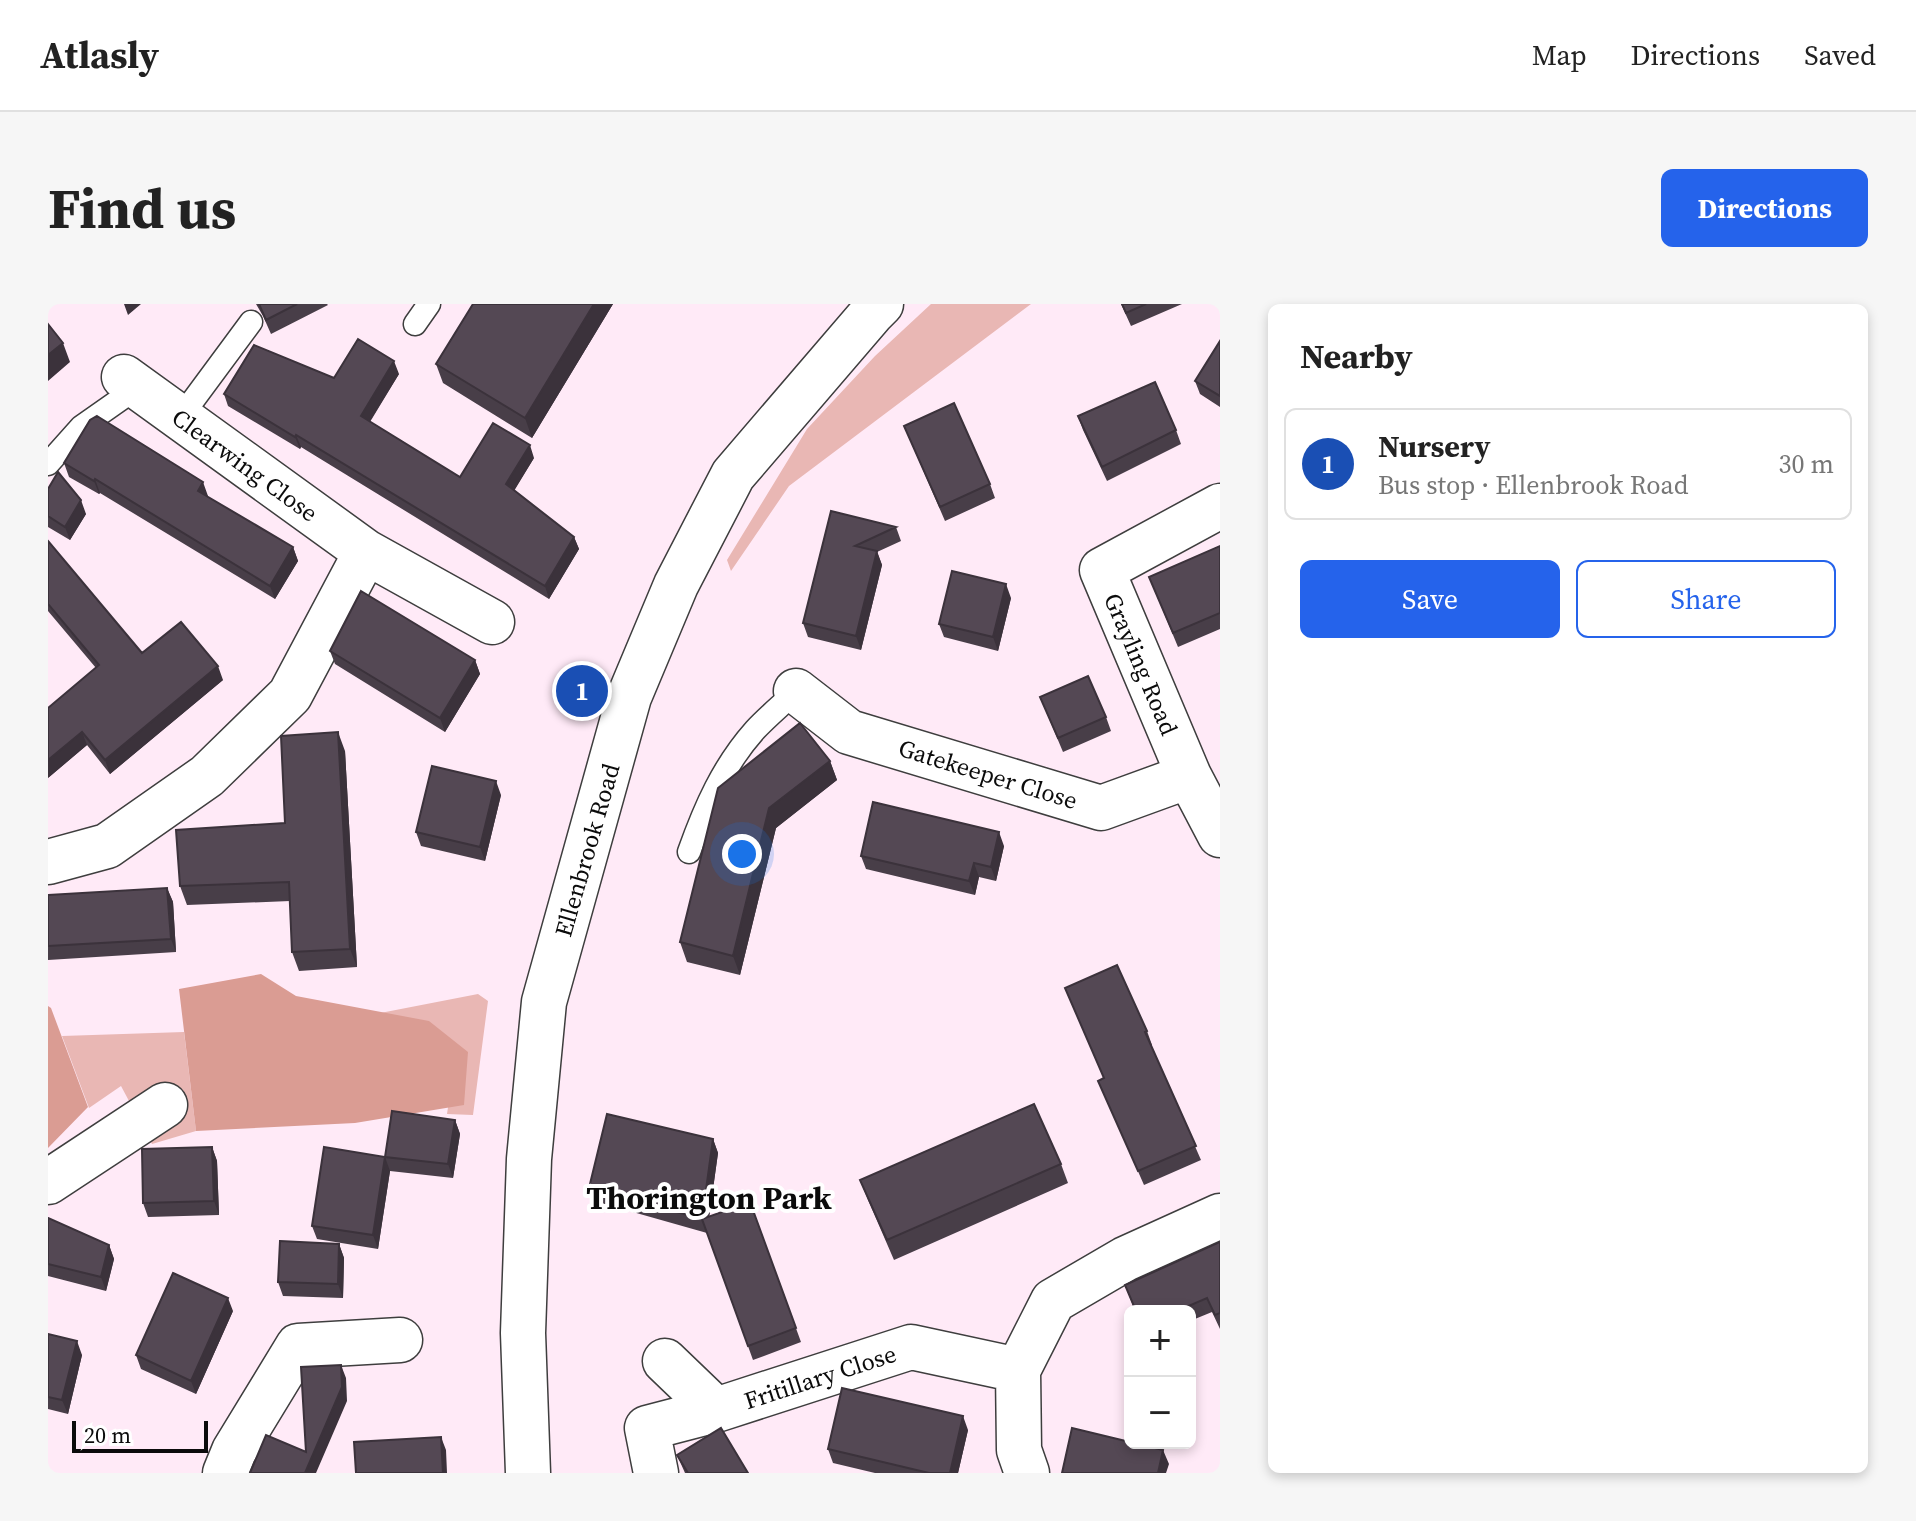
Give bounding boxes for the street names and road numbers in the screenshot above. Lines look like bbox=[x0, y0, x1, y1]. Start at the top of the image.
street label: Clearwing Close bbox=[165, 401, 325, 529]
street label: Grayling Road bbox=[1096, 588, 1186, 740]
street label: Gatekeeper Close bbox=[895, 731, 1081, 817]
street label: Ellenbrook Road bbox=[547, 759, 628, 940]
street label: Fritillary Close bbox=[740, 1337, 900, 1417]

